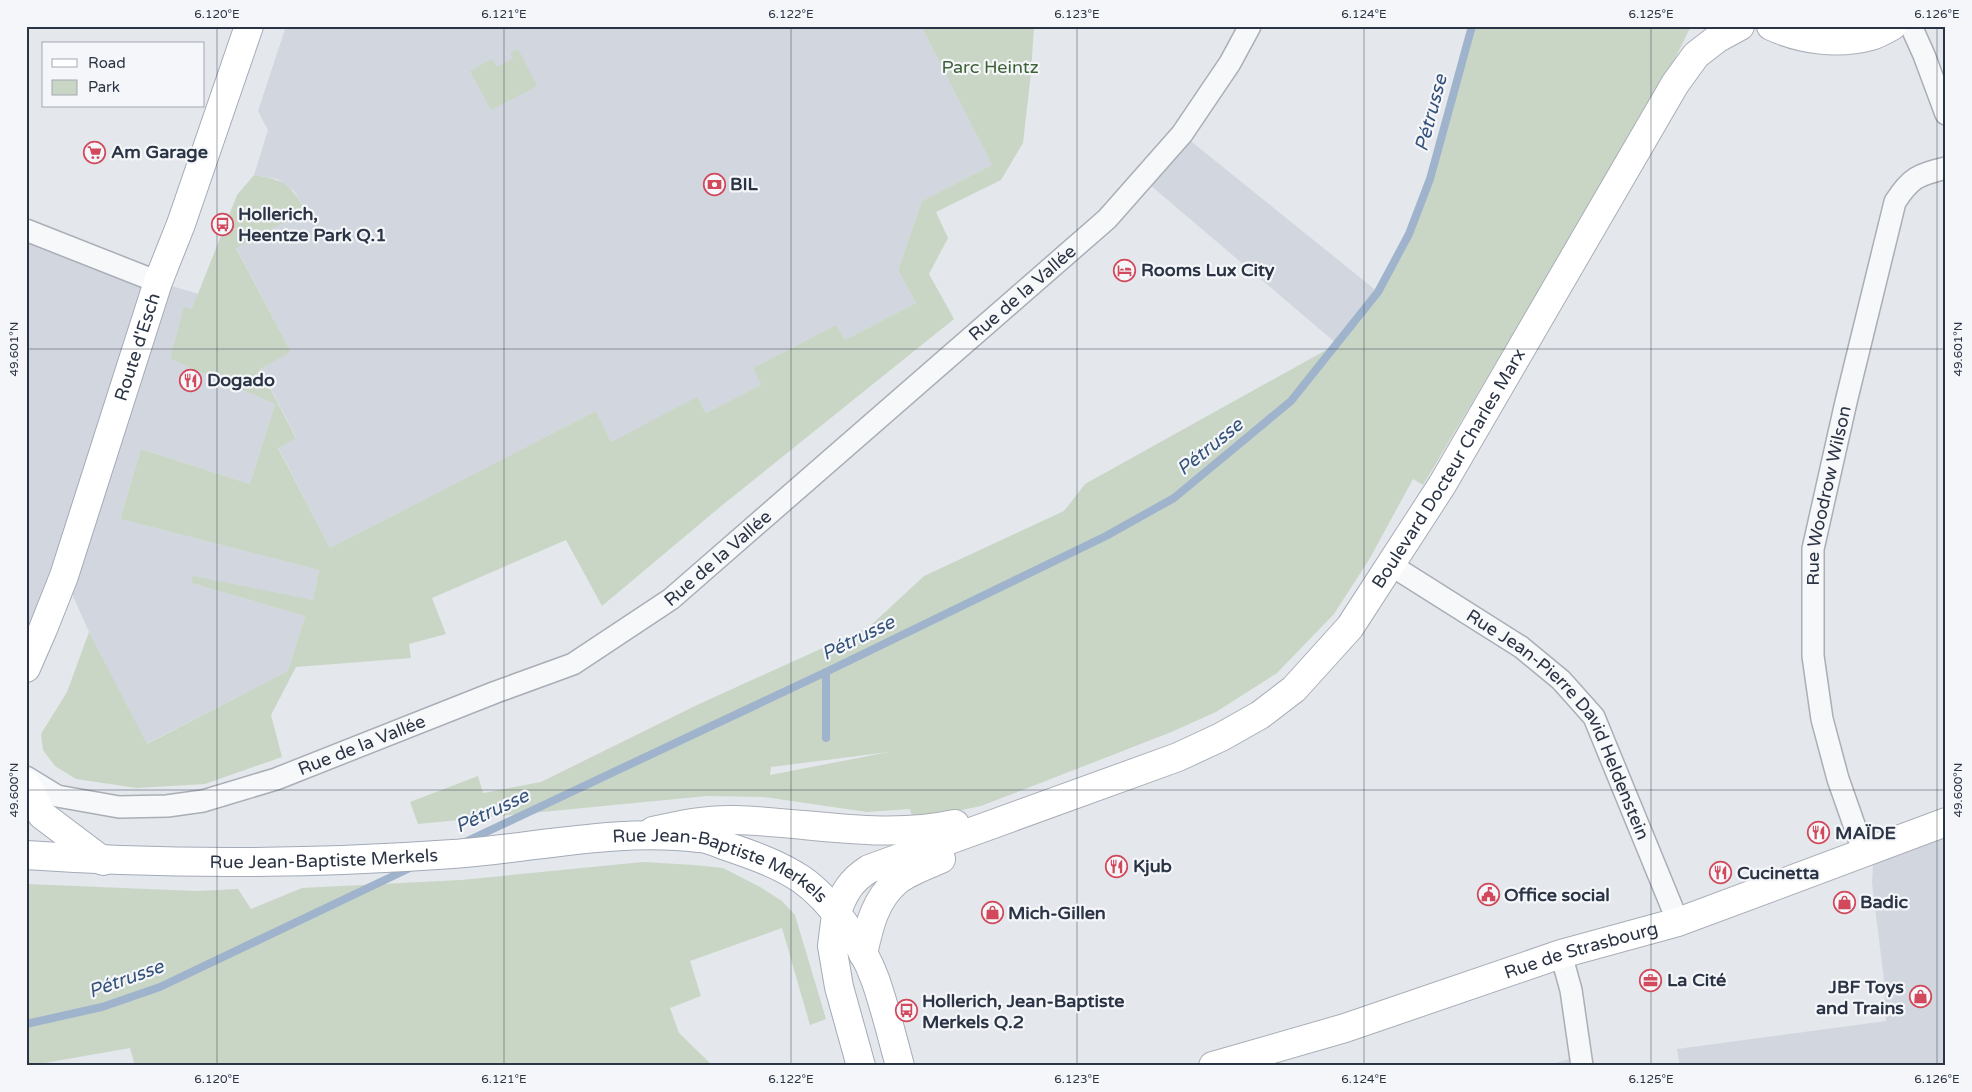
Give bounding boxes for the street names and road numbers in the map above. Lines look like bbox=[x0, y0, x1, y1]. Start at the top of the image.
street label: Rue de la Vallée bbox=[964, 240, 1080, 346]
street label: Route d'Esch bbox=[110, 290, 165, 404]
street label: Boulevard Docteur Charles Marx bbox=[1367, 345, 1530, 593]
street label: Rue Woodrow Wilson bbox=[1802, 404, 1856, 586]
street label: Rue de la Vallée bbox=[660, 506, 776, 611]
street label: Rue Jean-Pierre David Heldenstein bbox=[1462, 604, 1654, 843]
street label: Rue de la Vallée bbox=[295, 710, 429, 780]
street label: Rue Jean-Baptiste Merkels bbox=[612, 824, 832, 907]
street label: Rue Jean-Baptiste Merkels bbox=[210, 844, 439, 873]
street label: Rue de Strasbourg bbox=[1501, 917, 1660, 984]

